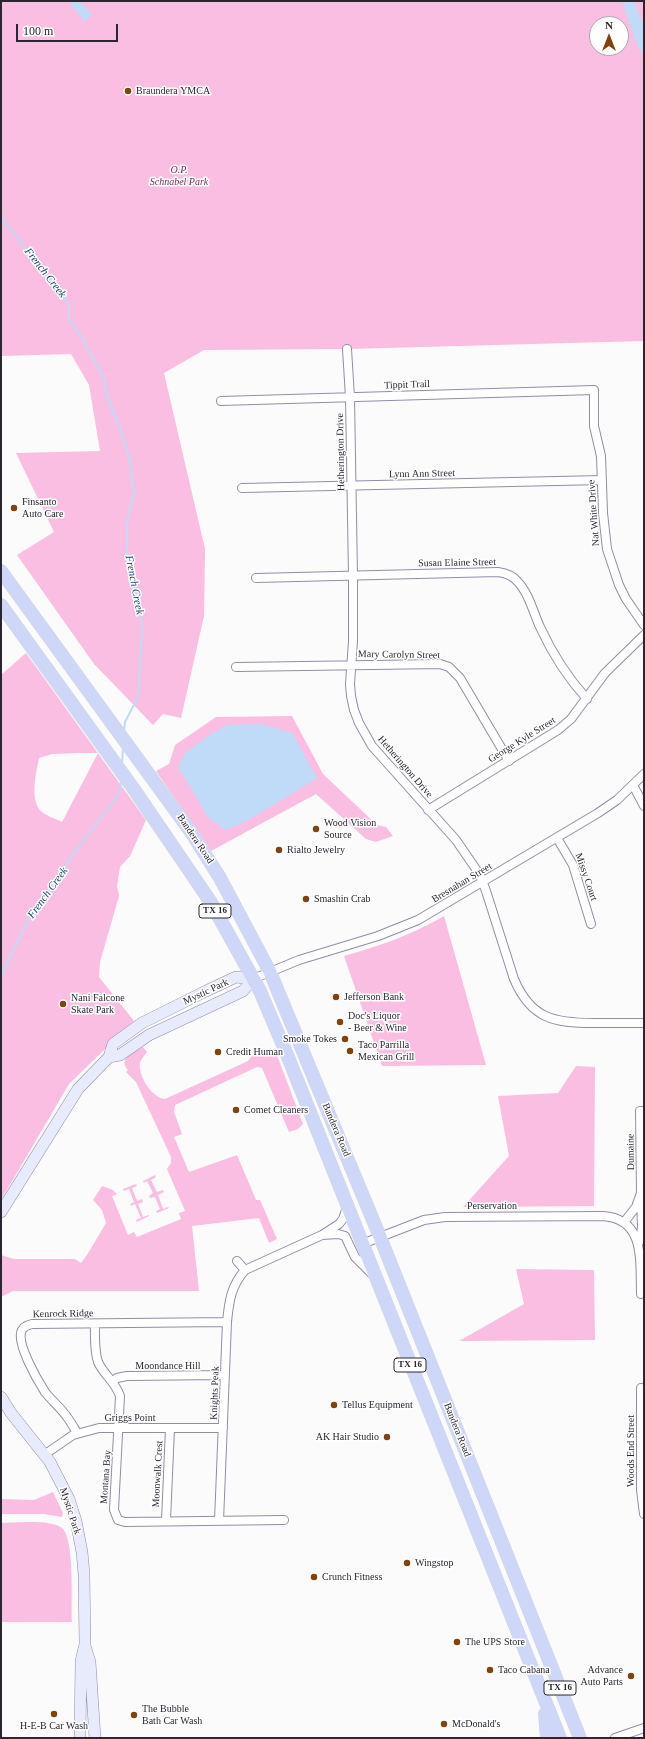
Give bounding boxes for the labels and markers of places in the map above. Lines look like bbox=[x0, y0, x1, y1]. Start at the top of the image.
place label: Braundera YMCA bbox=[136, 85, 210, 97]
marker: Braundera YMCA bbox=[123, 86, 133, 96]
place label: Finsanto Auto Care bbox=[22, 496, 63, 520]
marker: Finsanto Auto Care bbox=[9, 503, 19, 513]
place label: Wood Vision Source bbox=[324, 817, 376, 840]
marker: Wood Vision Source bbox=[311, 824, 321, 834]
place label: Rialto Jewelry bbox=[287, 844, 345, 856]
marker: Rialto Jewelry bbox=[274, 845, 284, 855]
place label: Smashin Crab bbox=[314, 893, 370, 905]
marker: Smashin Crab bbox=[301, 894, 311, 904]
place label: Jefferson Bank bbox=[344, 991, 404, 1003]
place label: Nani Falcone Skate Park bbox=[71, 992, 125, 1016]
marker: Jefferson Bank bbox=[331, 992, 341, 1002]
marker: Nani Falcone Skate Park bbox=[58, 999, 68, 1009]
place label: Doc's Liquor - Beer & Wine bbox=[348, 1010, 407, 1034]
marker: Doc's Liquor - Beer & Wine bbox=[335, 1017, 345, 1027]
place label: Smoke Tokes bbox=[283, 1033, 337, 1045]
marker: Smoke Tokes bbox=[340, 1034, 350, 1044]
place label: Taco Parrilla Mexican Grill bbox=[358, 1039, 414, 1062]
place label: Credit Human bbox=[226, 1046, 283, 1058]
marker: Taco Parrilla Mexican Grill bbox=[345, 1046, 355, 1056]
marker: Credit Human bbox=[213, 1047, 223, 1057]
place label: Comet Cleaners bbox=[244, 1104, 308, 1116]
marker: Comet Cleaners bbox=[231, 1105, 241, 1115]
place label: Tellus Equipment bbox=[342, 1399, 413, 1411]
marker: Tellus Equipment bbox=[329, 1400, 339, 1410]
place label: AK Hair Studio bbox=[316, 1431, 379, 1443]
marker: AK Hair Studio bbox=[382, 1432, 392, 1442]
place label: Wingstop bbox=[415, 1557, 453, 1569]
marker: Wingstop bbox=[402, 1558, 412, 1568]
place label: Crunch Fitness bbox=[322, 1571, 382, 1583]
marker: Crunch Fitness bbox=[309, 1572, 319, 1582]
place label: The UPS Store bbox=[465, 1636, 525, 1648]
marker: The UPS Store bbox=[452, 1637, 462, 1647]
place label: Taco Cabana bbox=[498, 1664, 550, 1676]
place label: Advance Auto Parts bbox=[580, 1664, 623, 1688]
marker: Taco Cabana bbox=[485, 1665, 495, 1675]
marker: Advance Auto Parts bbox=[626, 1671, 636, 1681]
place label: The Bubble Bath Car Wash bbox=[142, 1703, 202, 1726]
marker: H-E-B Car Wash bbox=[49, 1709, 59, 1719]
marker: The Bubble Bath Car Wash bbox=[129, 1710, 139, 1720]
place label: McDonald's bbox=[452, 1718, 500, 1730]
marker: McDonald's bbox=[439, 1719, 449, 1729]
place label: H-E-B Car Wash bbox=[20, 1720, 88, 1732]

